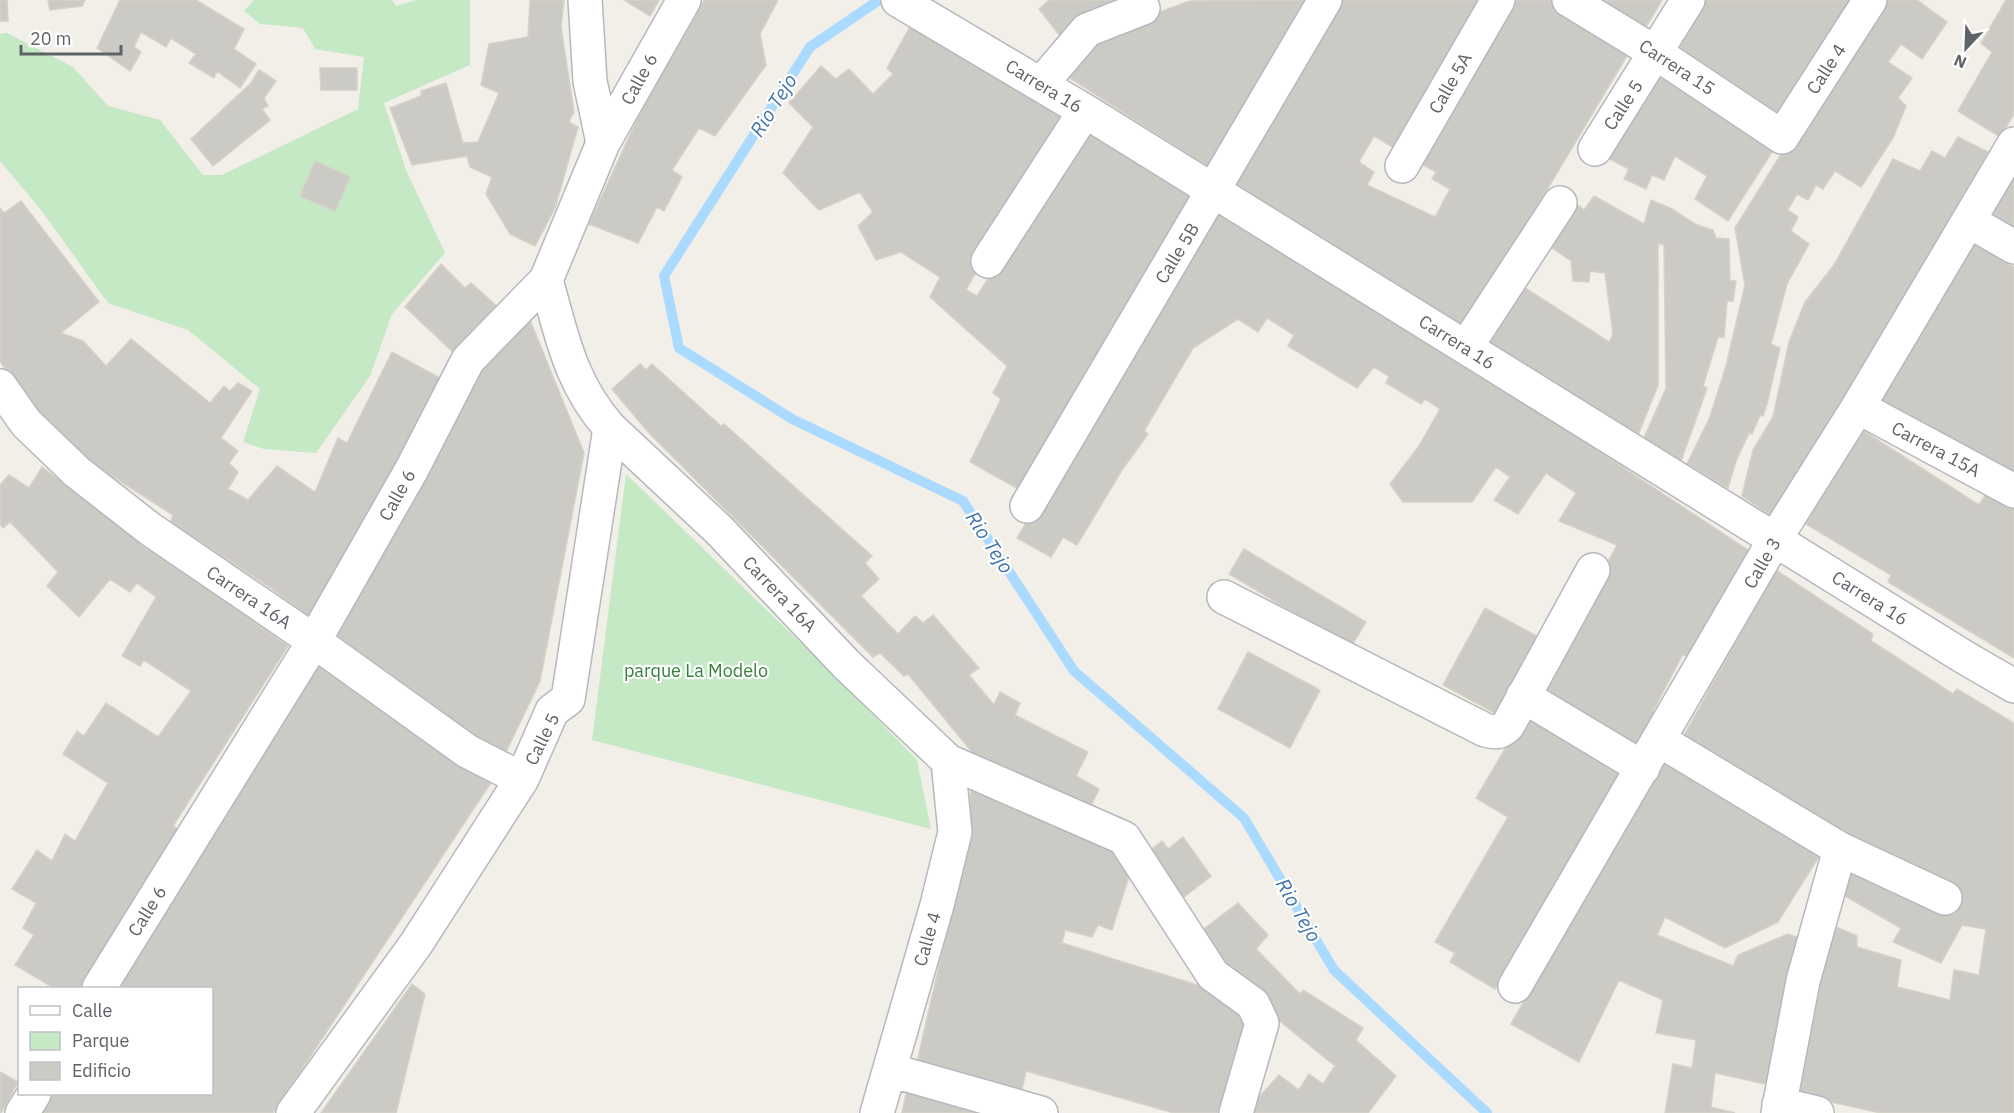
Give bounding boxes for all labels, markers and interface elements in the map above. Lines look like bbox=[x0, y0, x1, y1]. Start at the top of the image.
scale bar bbox=[21, 18, 122, 56]
north arrow bbox=[1936, 18, 1996, 78]
text: 20 m bbox=[30, 27, 72, 50]
street label: Carrera 15 bbox=[1635, 34, 1719, 100]
street label: Calle 4 bbox=[1801, 39, 1851, 99]
street label: Calle 5A bbox=[1423, 48, 1477, 118]
street label: Calle 6 bbox=[616, 49, 662, 109]
text: N bbox=[1951, 50, 1969, 73]
street label: Carrera 16 bbox=[1001, 54, 1087, 118]
water label: Rio Tejo bbox=[743, 68, 803, 142]
street label: Calle 5 bbox=[1598, 75, 1648, 135]
street label: Calle 5B bbox=[1150, 218, 1204, 288]
street label: Carrera 16 bbox=[1415, 310, 1499, 374]
street label: Carrera 15A bbox=[1888, 416, 1985, 482]
street label: Calle 6 bbox=[374, 465, 420, 525]
water label: Rio Tejo bbox=[960, 505, 1020, 579]
street label: Calle 3 bbox=[1738, 533, 1786, 593]
street label: Carrera 16A bbox=[738, 551, 822, 637]
street label: Carrera 16A bbox=[202, 560, 296, 634]
street label: Carrera 16 bbox=[1828, 566, 1912, 630]
park label: parque La Modelo bbox=[624, 659, 768, 682]
street label: Calle 5 bbox=[520, 709, 564, 769]
water label: Rio Tejo bbox=[1270, 873, 1328, 947]
street label: Calle 6 bbox=[123, 881, 171, 941]
street label: Calle 4 bbox=[908, 909, 946, 969]
legend bbox=[18, 987, 213, 1095]
text: Calle bbox=[72, 999, 112, 1022]
text: Parque bbox=[72, 1029, 130, 1052]
text: Edificio bbox=[72, 1059, 131, 1082]

